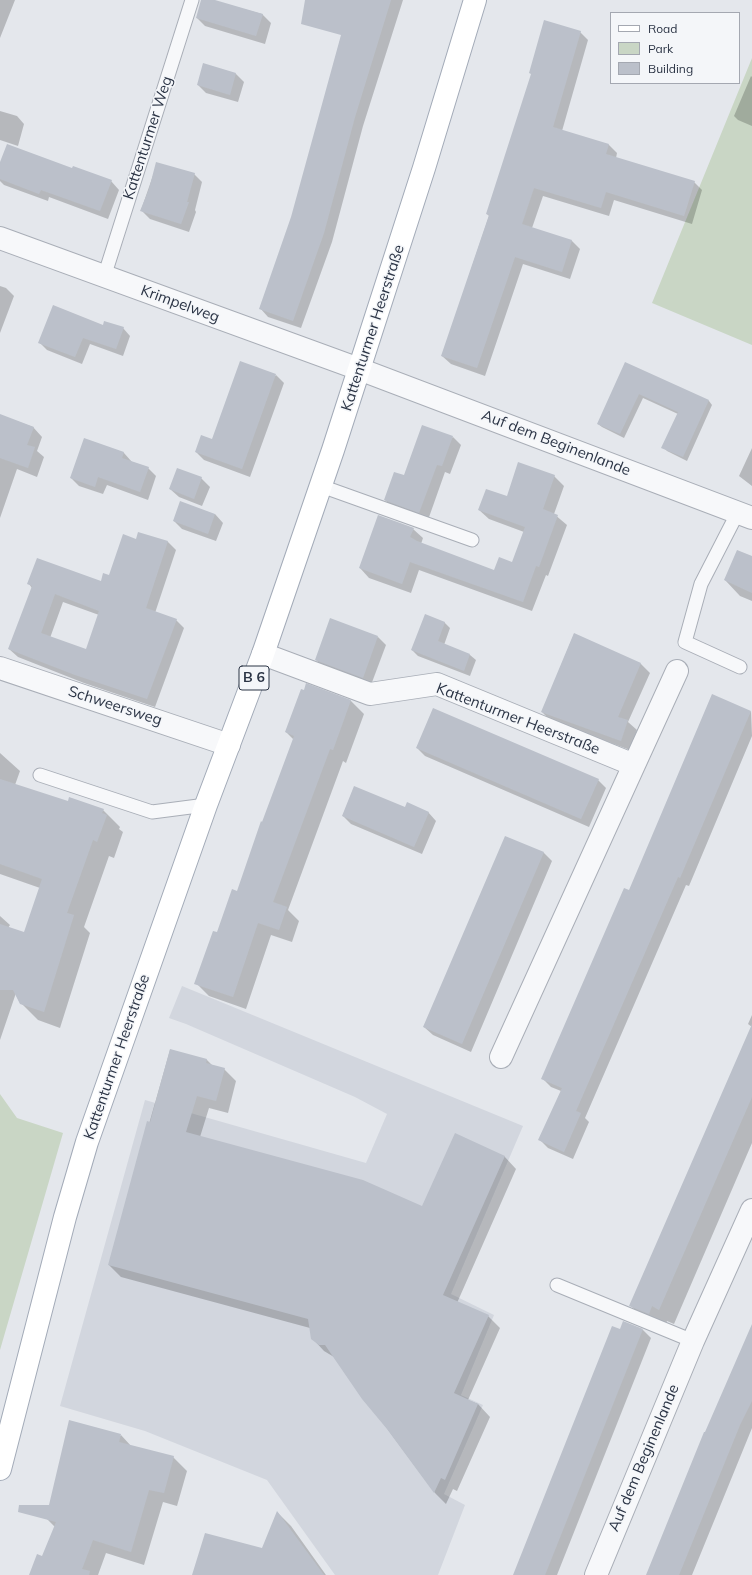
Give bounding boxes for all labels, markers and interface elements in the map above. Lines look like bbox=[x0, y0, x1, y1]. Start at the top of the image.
legend bbox=[610, 12, 740, 84]
text: Road bbox=[648, 21, 677, 36]
text: Park bbox=[648, 41, 673, 56]
text: Building bbox=[648, 61, 693, 76]
street label: Kattenturmer Weg bbox=[120, 74, 176, 202]
street label: Kattenturmer Heerstraße bbox=[338, 243, 408, 413]
street label: Krimpelweg bbox=[138, 281, 222, 327]
street label: Auf dem Beginenlande bbox=[479, 406, 633, 480]
road number: B 6 bbox=[239, 666, 269, 690]
street label: Kattenturmer Heerstraße bbox=[434, 679, 602, 759]
street label: Schweersweg bbox=[66, 682, 164, 730]
street label: Kattenturmer Heerstraße bbox=[80, 972, 154, 1142]
street label: Auf dem Beginenlande bbox=[605, 1382, 683, 1534]

